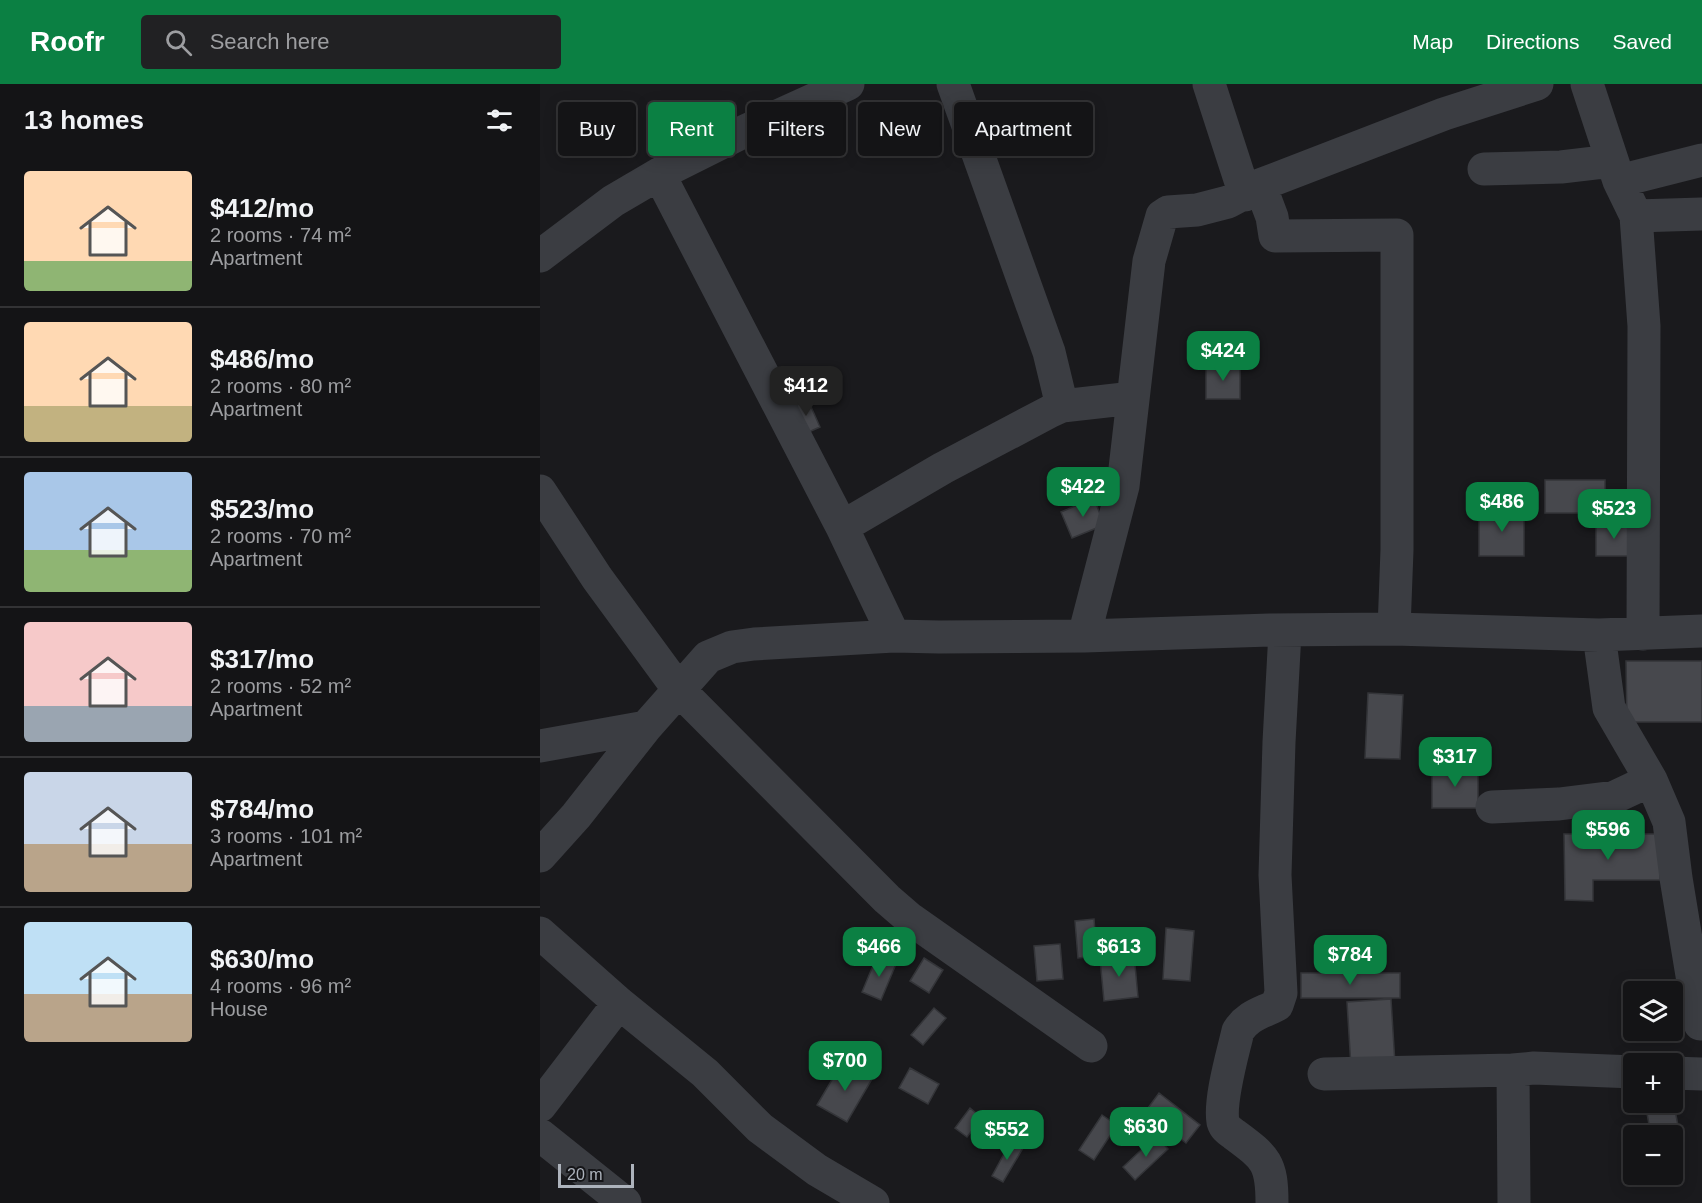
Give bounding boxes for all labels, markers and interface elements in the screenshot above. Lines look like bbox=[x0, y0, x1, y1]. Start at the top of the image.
search box bbox=[141, 15, 561, 69]
text: Roofr bbox=[30, 26, 105, 57]
icon: search bbox=[162, 26, 195, 59]
text: Search here bbox=[210, 29, 330, 54]
text: Map bbox=[1412, 30, 1453, 53]
text: Directions bbox=[1486, 30, 1579, 53]
text: Saved bbox=[1612, 30, 1672, 53]
chip: Buy bbox=[558, 102, 636, 156]
chip: Rent bbox=[648, 102, 735, 156]
chip: Filters bbox=[747, 102, 846, 156]
chip: New bbox=[858, 102, 942, 156]
chip: Apartment bbox=[954, 102, 1093, 156]
icon: filters bbox=[483, 104, 516, 137]
text: 13 homes bbox=[24, 105, 144, 135]
text: $412/mo bbox=[210, 193, 314, 223]
icon: home bbox=[72, 195, 144, 267]
text: 2 rooms · 74 m² bbox=[210, 224, 351, 246]
text: Apartment bbox=[210, 247, 302, 269]
pin: $424 bbox=[1187, 331, 1259, 382]
text: $424 bbox=[1201, 339, 1245, 361]
text: $486/mo bbox=[210, 344, 314, 374]
icon: home bbox=[72, 346, 144, 418]
pin: $412 bbox=[770, 366, 842, 417]
text: $412 bbox=[784, 374, 828, 396]
text: 2 rooms · 80 m² bbox=[210, 375, 351, 397]
text: Apartment bbox=[210, 398, 302, 420]
pin: $422 bbox=[1047, 467, 1119, 518]
text: $422 bbox=[1061, 475, 1105, 497]
pin: $486 bbox=[1466, 482, 1538, 533]
pin: $523 bbox=[1578, 489, 1650, 540]
text: $486 bbox=[1480, 490, 1524, 512]
text: $523/mo bbox=[210, 494, 314, 524]
icon: home bbox=[72, 496, 144, 568]
text: $523 bbox=[1592, 497, 1636, 519]
text: 2 rooms · 70 m² bbox=[210, 525, 351, 547]
text: Apartment bbox=[210, 548, 302, 570]
text: $317/mo bbox=[210, 644, 314, 674]
icon: home bbox=[72, 646, 144, 718]
text: 2 rooms · 52 m² bbox=[210, 675, 351, 697]
text: Apartment bbox=[210, 698, 302, 720]
pin: $317 bbox=[1419, 737, 1491, 788]
text: $317 bbox=[1433, 745, 1477, 767]
text: $784/mo bbox=[210, 794, 314, 824]
icon: home bbox=[72, 796, 144, 868]
pin: $596 bbox=[1572, 810, 1644, 861]
text: $596 bbox=[1586, 818, 1630, 840]
text: 3 rooms · 101 m² bbox=[210, 825, 362, 847]
text: Apartment bbox=[210, 848, 302, 870]
pin: $466 bbox=[843, 927, 915, 978]
pin: $613 bbox=[1083, 927, 1155, 978]
text: $466 bbox=[857, 935, 901, 957]
text: $613 bbox=[1097, 935, 1141, 957]
pin: $784 bbox=[1314, 935, 1386, 986]
text: $784 bbox=[1328, 943, 1372, 965]
text: $630/mo bbox=[210, 944, 314, 974]
icon: home bbox=[72, 946, 144, 1018]
text: 4 rooms · 96 m² bbox=[210, 975, 351, 997]
map controls bbox=[1623, 981, 1683, 1185]
button: layers bbox=[1623, 981, 1683, 1041]
text: House bbox=[210, 998, 268, 1020]
pin: $700 bbox=[809, 1041, 881, 1092]
text: $700 bbox=[823, 1049, 867, 1071]
button: + bbox=[1623, 1053, 1683, 1113]
pin: $630 bbox=[1110, 1107, 1182, 1158]
pin: $552 bbox=[971, 1110, 1043, 1161]
text: $630 bbox=[1124, 1115, 1168, 1137]
text: $552 bbox=[985, 1118, 1029, 1140]
button: − bbox=[1623, 1125, 1683, 1185]
scale bar bbox=[558, 1161, 634, 1188]
text: 20 m bbox=[567, 1166, 603, 1183]

